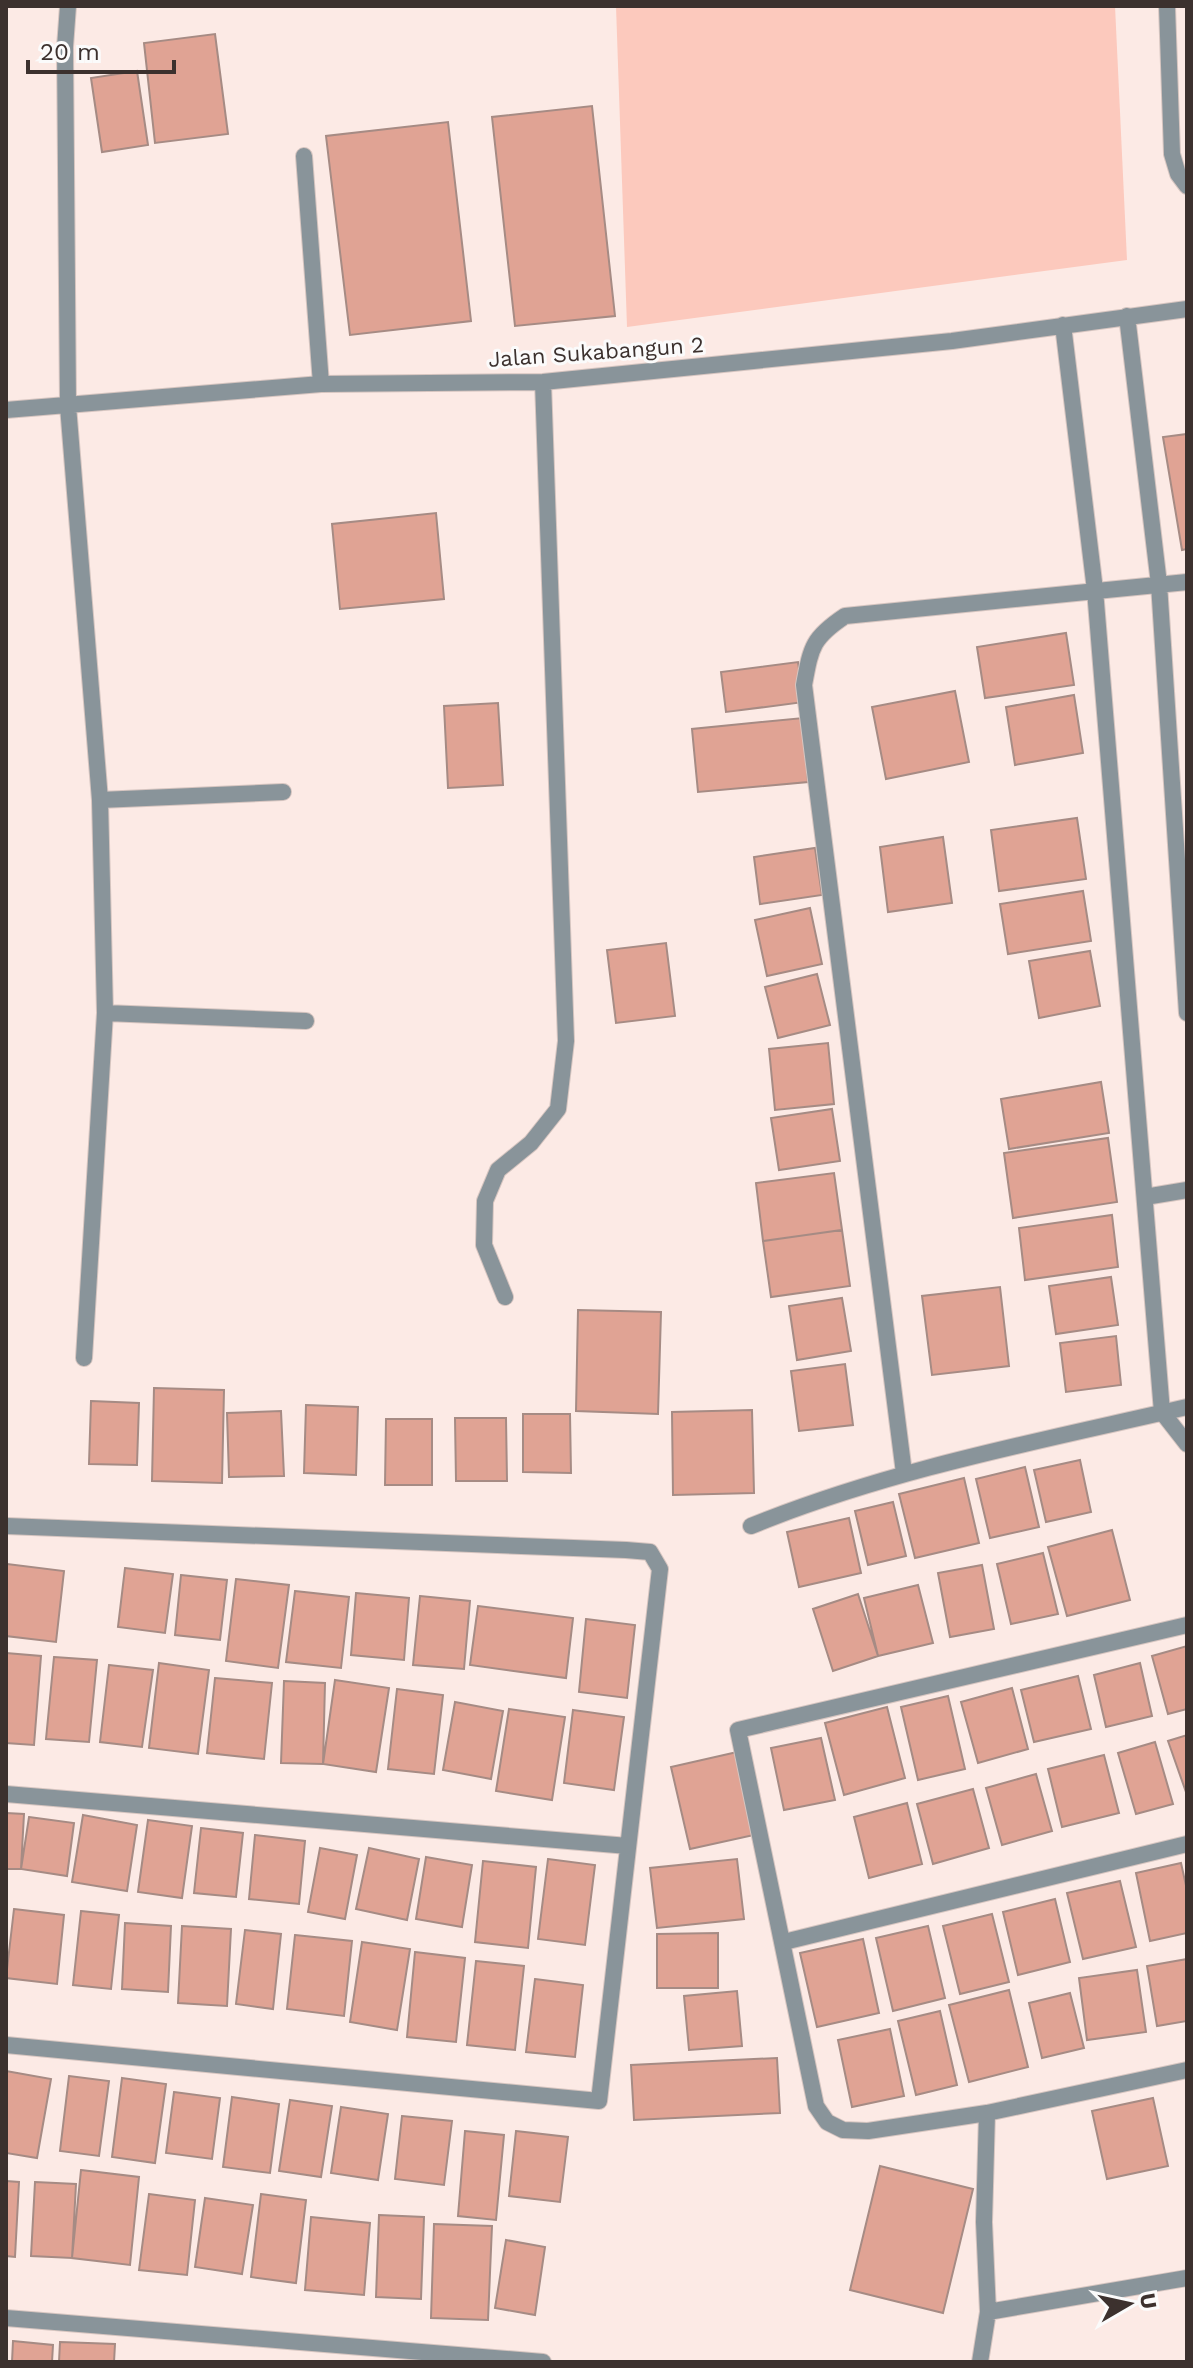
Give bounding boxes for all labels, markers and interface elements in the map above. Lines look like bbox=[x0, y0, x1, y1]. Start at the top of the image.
scale bar bbox=[28, 24, 174, 74]
text: 20 m bbox=[40, 38, 100, 66]
street label: Jalan Sukabangun 2 bbox=[487, 332, 705, 372]
north arrow bbox=[1089, 2264, 1169, 2344]
text: U bbox=[1135, 2291, 1162, 2311]

